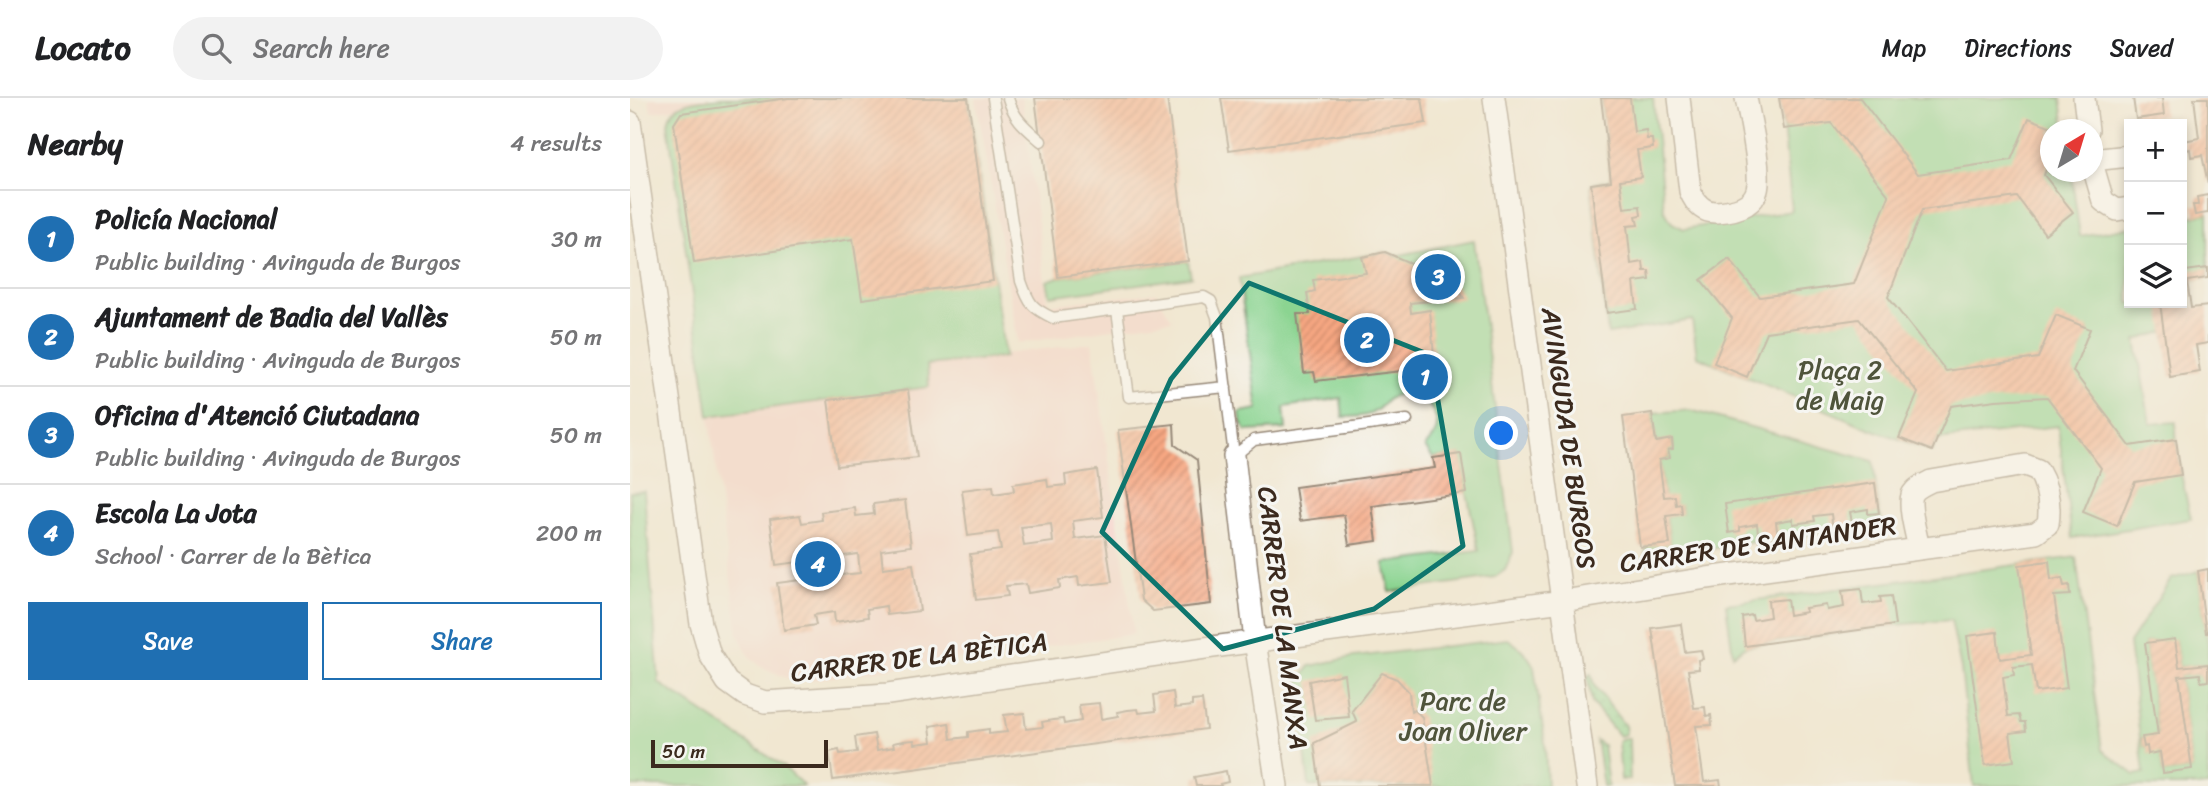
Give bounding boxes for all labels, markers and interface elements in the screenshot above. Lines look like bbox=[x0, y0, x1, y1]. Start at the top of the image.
search box bbox=[173, 17, 663, 80]
text: Locato bbox=[35, 19, 131, 77]
text: Search here bbox=[253, 25, 390, 71]
text: Map bbox=[1882, 27, 1926, 69]
text: Directions bbox=[1964, 27, 2072, 69]
text: Saved bbox=[2110, 27, 2173, 69]
icon: search bbox=[197, 29, 235, 67]
text: Nearby bbox=[28, 117, 123, 171]
north arrow bbox=[2040, 119, 2103, 182]
map controls bbox=[2124, 119, 2187, 308]
button: + bbox=[2124, 119, 2187, 182]
text: 4 results bbox=[510, 123, 602, 164]
button: − bbox=[2124, 182, 2187, 245]
text: Policía Nacional bbox=[95, 196, 277, 242]
text: 1 bbox=[46, 219, 56, 260]
text: 30 m bbox=[551, 219, 602, 260]
text: Public building · Avinguda de Burgos bbox=[95, 242, 461, 283]
button: layers bbox=[2124, 245, 2187, 308]
pin: 3 bbox=[1415, 251, 1461, 303]
text: Ajuntament de Badia del Vallès bbox=[95, 294, 448, 340]
street label: AVINGUDA DE BURGOS bbox=[1528, 303, 1610, 572]
pin: 2 bbox=[1344, 314, 1390, 366]
text: 2 bbox=[44, 317, 58, 358]
text: 50 m bbox=[550, 317, 602, 358]
text: Public building · Avinguda de Burgos bbox=[95, 340, 461, 381]
park label: Plaça 2 de Maig bbox=[1796, 347, 1884, 423]
pin: 1 bbox=[1402, 351, 1448, 403]
text: Oficina d'Atenció Ciutadana bbox=[95, 392, 419, 438]
text: 3 bbox=[45, 415, 57, 456]
text: 50 m bbox=[550, 415, 602, 456]
your location bbox=[1484, 416, 1518, 450]
text: Public building · Avinguda de Burgos bbox=[95, 438, 461, 479]
street label: CARRER DE LA MANXA bbox=[1244, 484, 1322, 752]
text: Escola La Jota bbox=[95, 490, 256, 536]
street label: CARRER DE SANTANDER bbox=[1617, 502, 1899, 586]
text: 4 bbox=[44, 513, 58, 554]
text: 200 m bbox=[536, 513, 602, 554]
text: School · Carrer de la Bètica bbox=[95, 536, 371, 577]
pin: 4 bbox=[795, 538, 841, 590]
button: Save bbox=[28, 602, 308, 680]
button: Share bbox=[322, 602, 602, 680]
street label: CARRER DE LA BÈTICA bbox=[788, 618, 1050, 696]
park label: Parc de Joan Oliver bbox=[1399, 678, 1528, 754]
text: 50 m bbox=[662, 735, 705, 768]
scale bar bbox=[651, 737, 828, 769]

